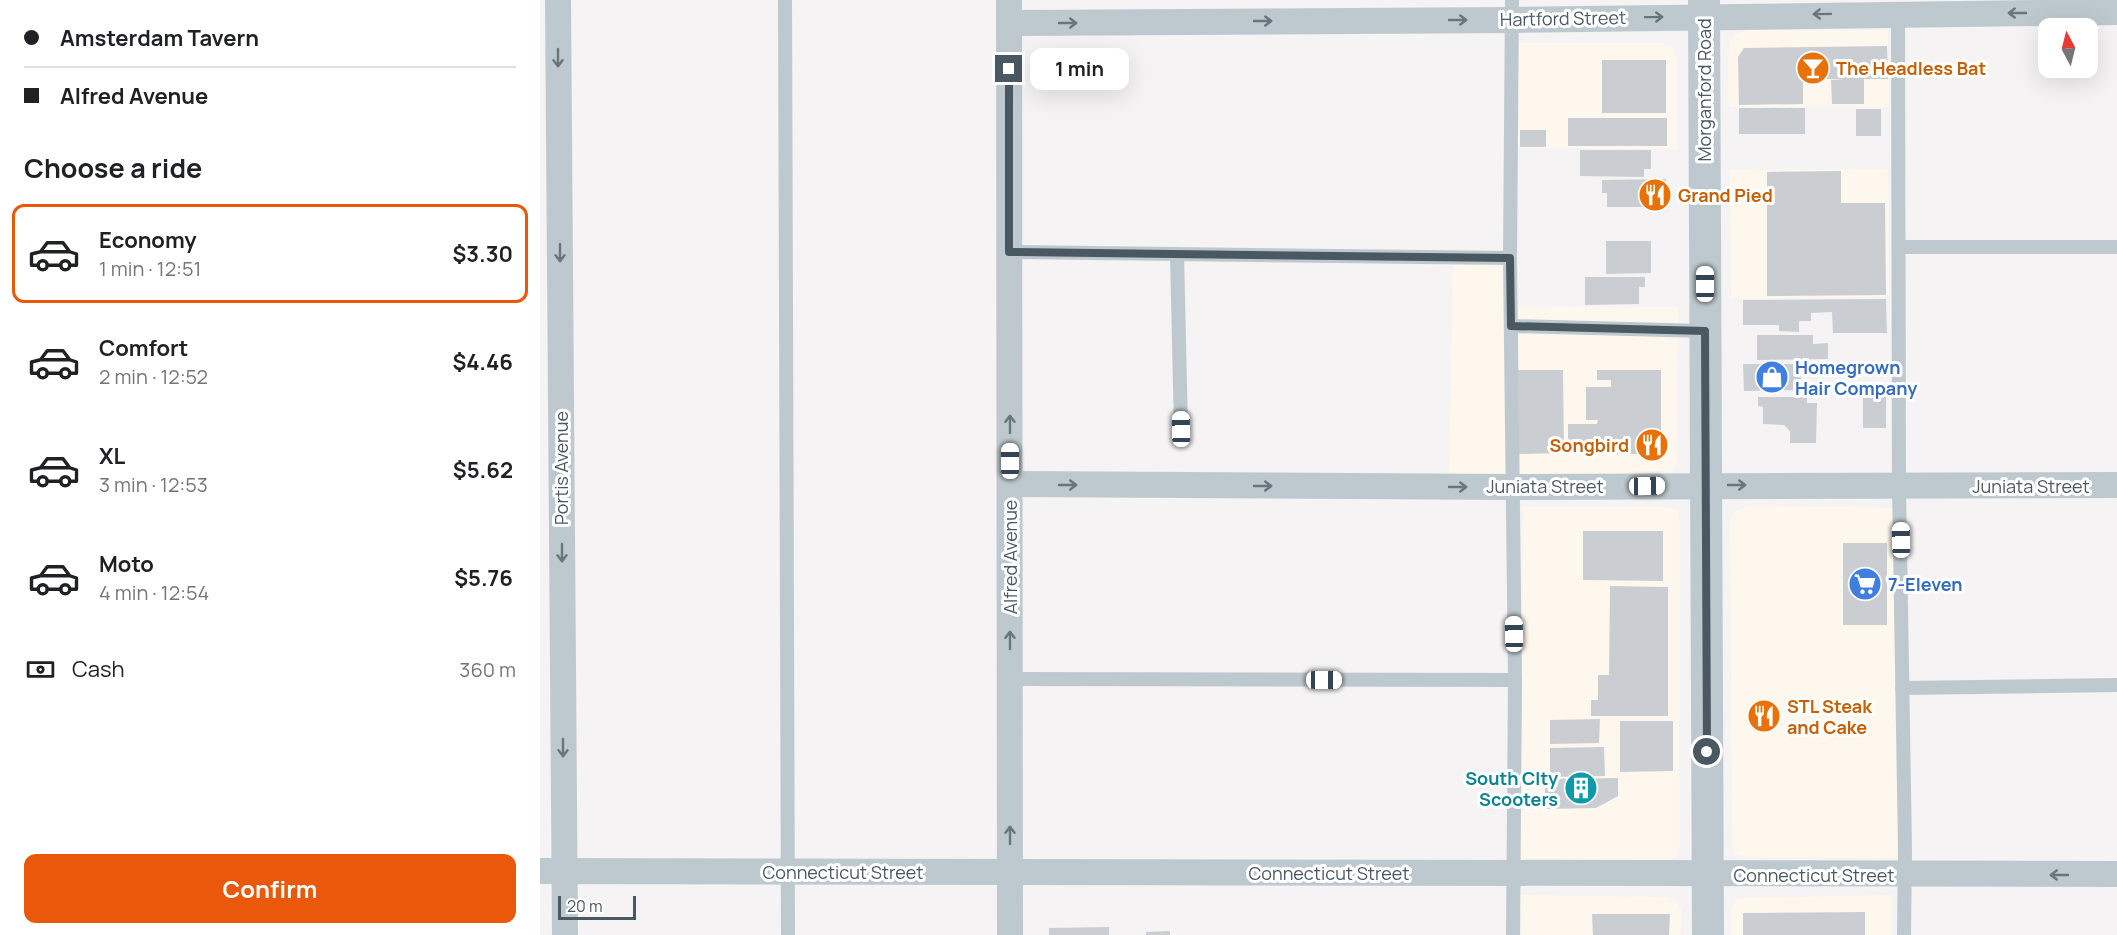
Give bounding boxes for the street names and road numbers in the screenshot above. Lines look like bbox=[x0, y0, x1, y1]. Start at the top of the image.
street label: Hartford Street bbox=[1500, 5, 1626, 31]
street label: Morganford Road bbox=[1692, 18, 1716, 162]
street label: Portis Avenue bbox=[549, 411, 573, 525]
street label: Juniata Street bbox=[1486, 474, 1604, 498]
street label: Juniata Street bbox=[1972, 474, 2090, 498]
street label: Alfred Avenue bbox=[998, 500, 1022, 614]
street label: Connecticut Street bbox=[762, 860, 924, 884]
street label: Connecticut Street bbox=[1248, 861, 1410, 885]
street label: Connecticut Street bbox=[1733, 863, 1895, 887]

